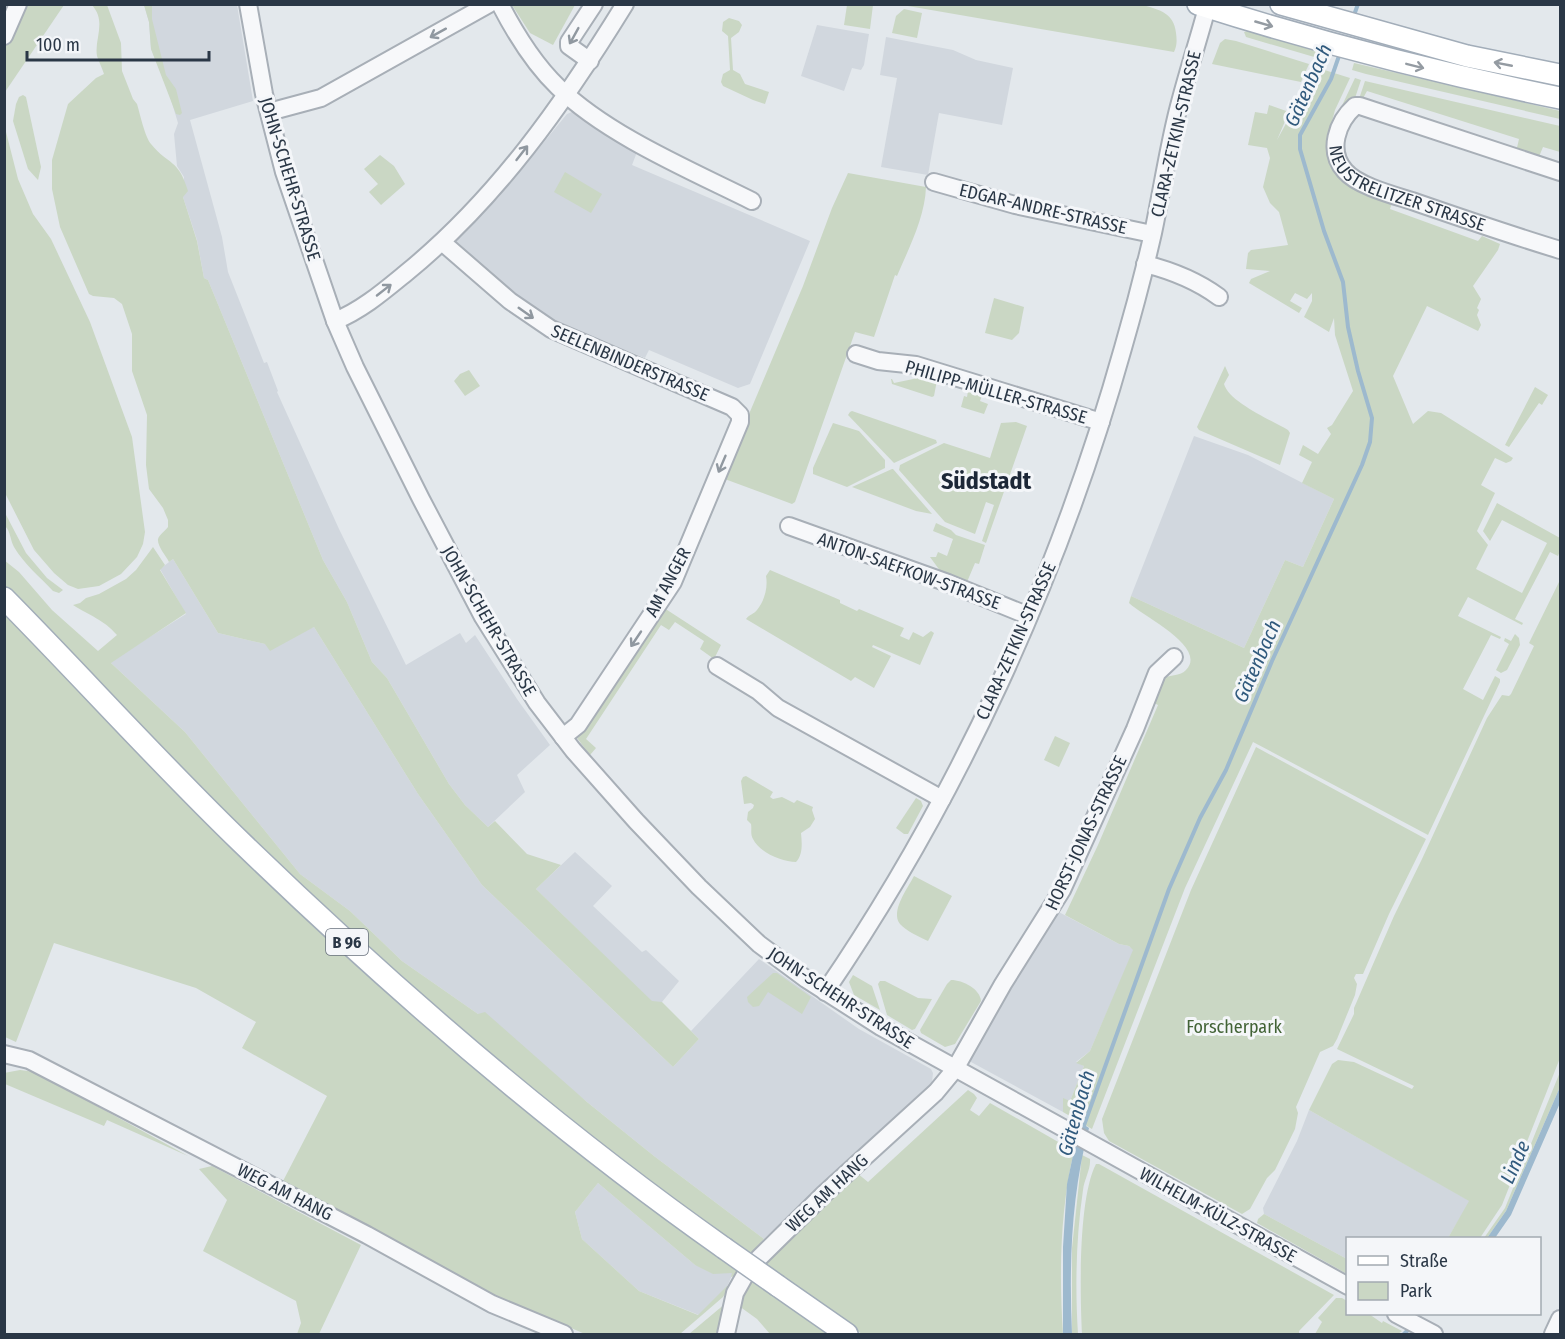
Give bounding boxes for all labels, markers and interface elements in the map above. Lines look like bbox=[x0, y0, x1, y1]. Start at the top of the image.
one-way arrow bbox=[1254, 19, 1273, 30]
scale bar bbox=[27, 24, 208, 62]
one-way arrow bbox=[568, 27, 580, 44]
one-way arrow bbox=[430, 28, 448, 39]
text: 100 m bbox=[36, 34, 80, 56]
water label: Gätenbach bbox=[1279, 40, 1337, 130]
street label: CLARA-ZETKIN-STRASSE bbox=[1146, 49, 1206, 219]
one-way arrow bbox=[1494, 58, 1513, 69]
one-way arrow bbox=[1405, 60, 1424, 72]
street label: JOHN-SCHEHR-STRASSE bbox=[255, 95, 325, 263]
street label: NEUSTRELITZER STRASSE bbox=[1324, 144, 1488, 236]
one-way arrow bbox=[516, 146, 529, 162]
street label: EDGAR-ANDRE-STRASSE bbox=[957, 179, 1129, 239]
one-way arrow bbox=[376, 284, 392, 297]
one-way arrow bbox=[517, 307, 534, 319]
street label: SEELENBINDERSTRASSE bbox=[548, 320, 712, 406]
street label: PHILIPP-MÜLLER-STRASSE bbox=[902, 355, 1090, 429]
one-way arrow bbox=[715, 455, 727, 473]
district label: Südstadt bbox=[941, 467, 1032, 495]
street label: ANTON-SAEFKOW-STRASSE bbox=[815, 528, 1003, 614]
street label: JOHN-SCHEHR-STRASSE bbox=[437, 542, 541, 700]
street label: AM ANGER bbox=[641, 543, 696, 620]
street label: CLARA-ZETKIN-STRASSE bbox=[971, 559, 1061, 723]
water label: Gätenbach bbox=[1228, 616, 1286, 706]
one-way arrow bbox=[630, 630, 642, 646]
street label: HORST-JONAS-STRASSE bbox=[1041, 752, 1131, 914]
road number: B 96 bbox=[326, 929, 368, 955]
street label: JOHN-SCHEHR-STRASSE bbox=[764, 943, 918, 1053]
park label: Forscherpark bbox=[1186, 1016, 1282, 1038]
water label: Gätenbach bbox=[1052, 1068, 1100, 1158]
water label: Linde bbox=[1495, 1136, 1535, 1187]
street label: WEG AM HANG bbox=[781, 1149, 873, 1237]
street label: WEG AM HANG bbox=[234, 1159, 336, 1225]
street label: WILHELM-KÜLZ-STRASSE bbox=[1136, 1163, 1300, 1267]
legend bbox=[1346, 1237, 1541, 1315]
text: Straße bbox=[1400, 1250, 1448, 1272]
text: Park bbox=[1400, 1280, 1433, 1302]

